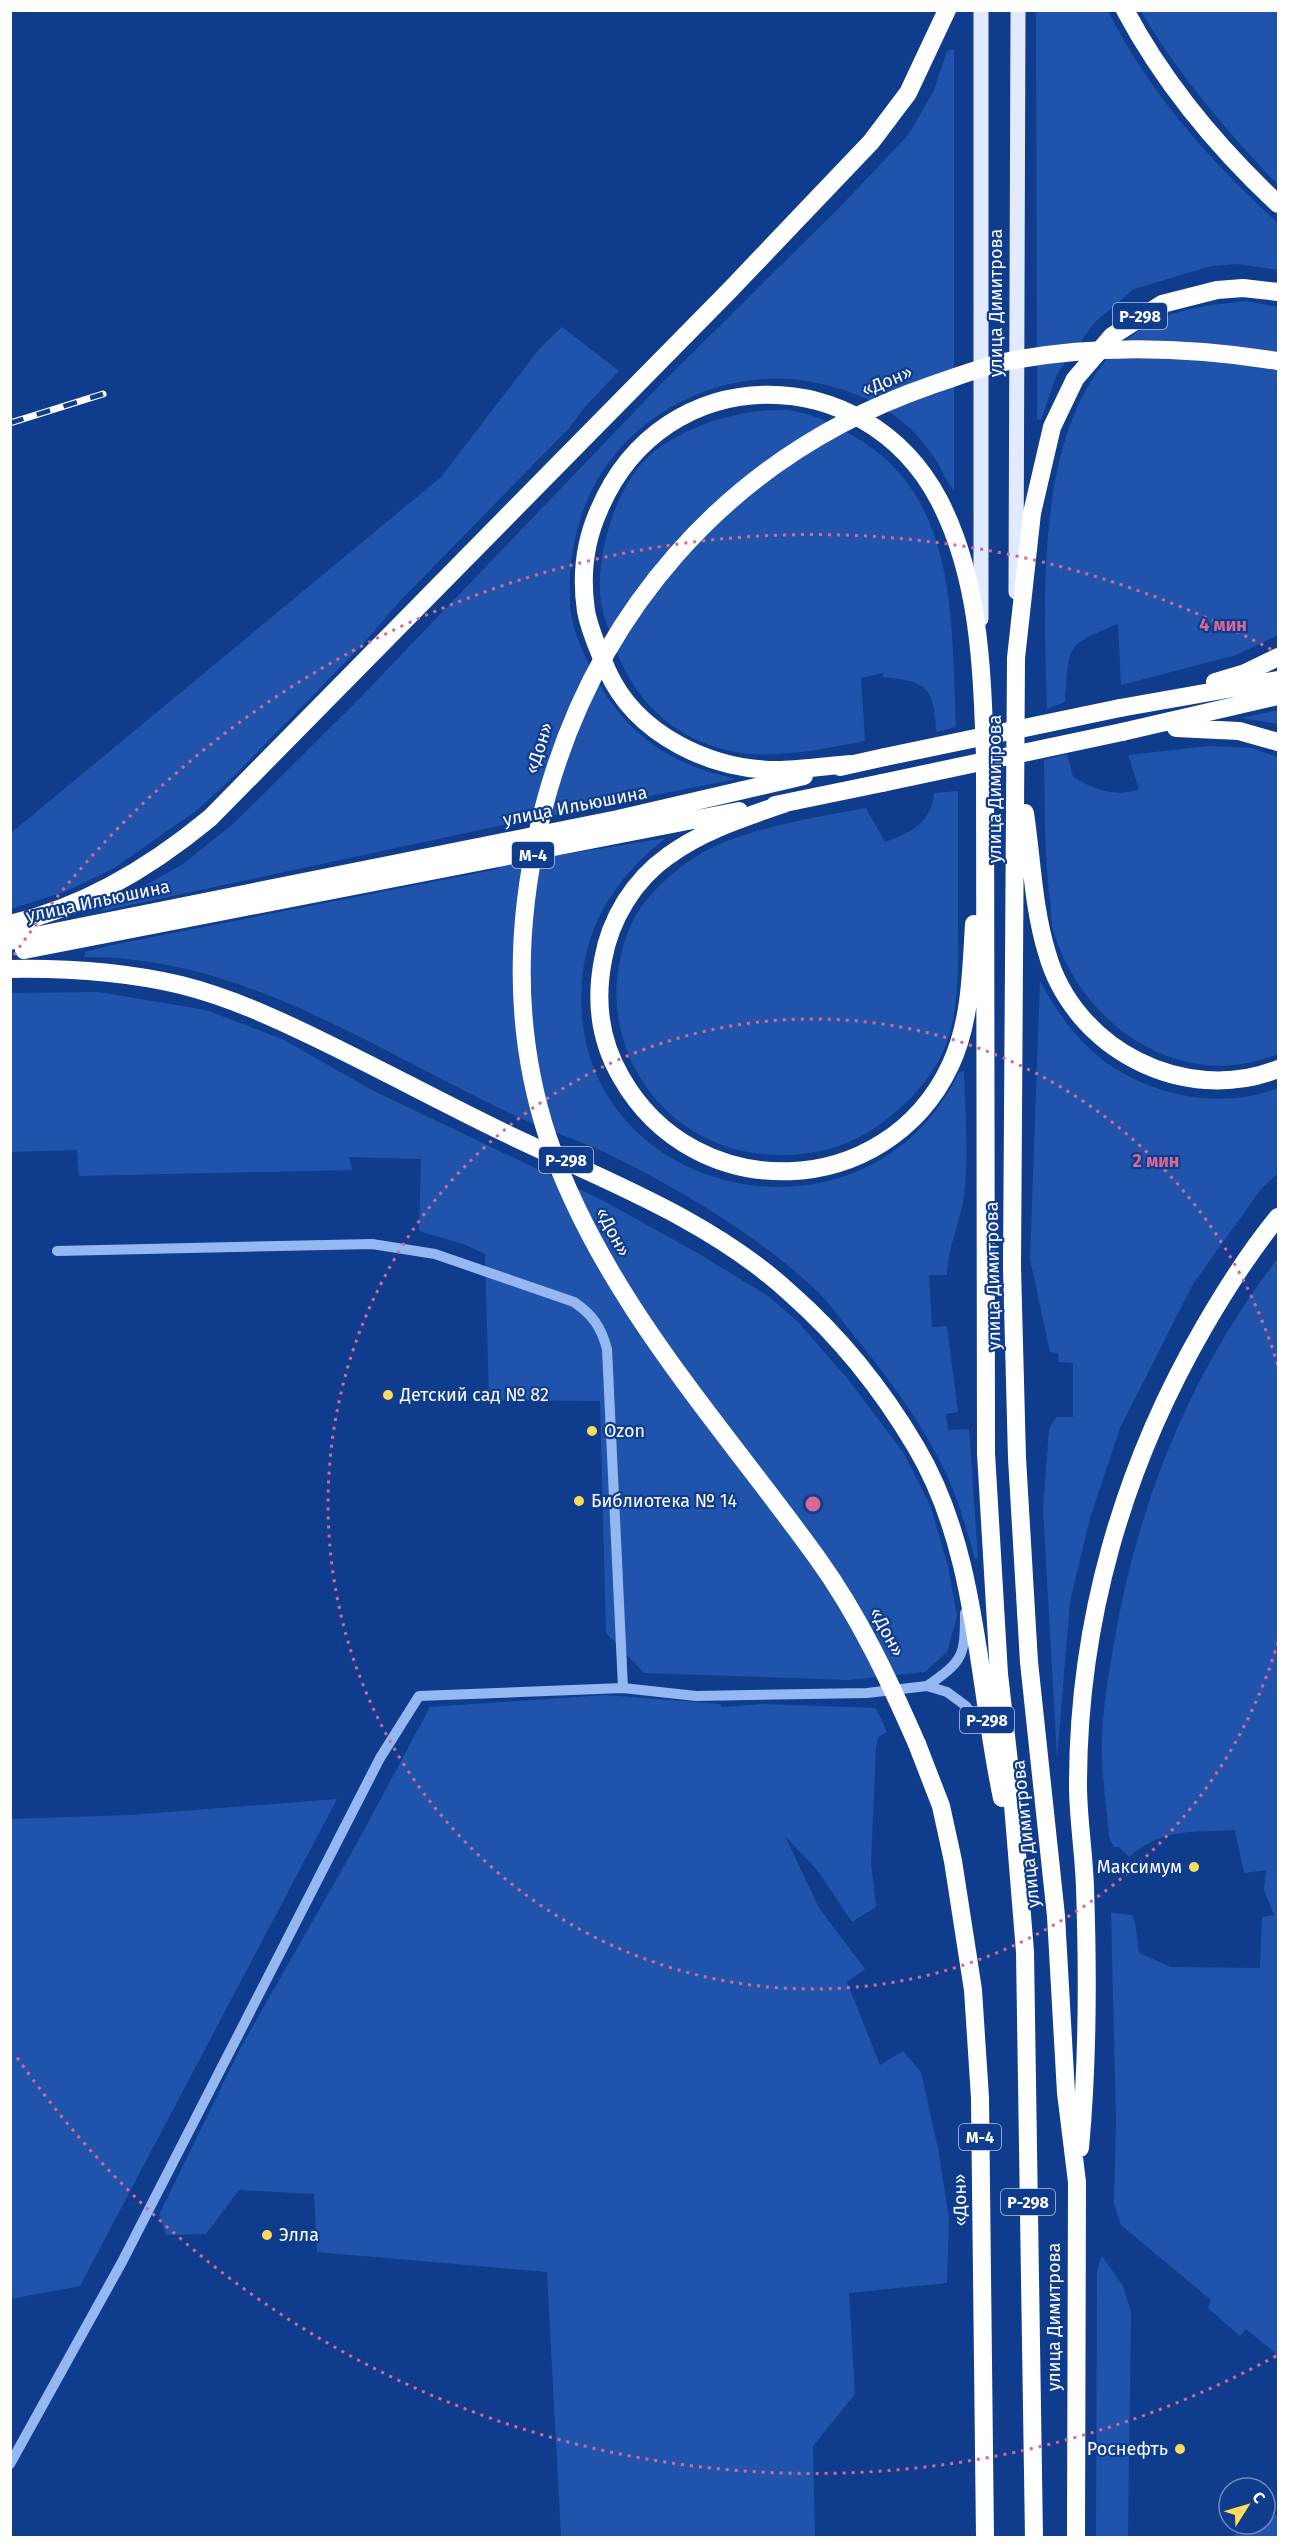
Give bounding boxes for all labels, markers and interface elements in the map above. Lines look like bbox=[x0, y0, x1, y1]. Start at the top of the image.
street label: улица Димитрова bbox=[985, 229, 1007, 377]
road number: Р-298 bbox=[1113, 303, 1167, 329]
street label: «Дон» bbox=[858, 361, 916, 401]
text: 4 мин bbox=[1199, 614, 1247, 636]
street label: улица Димитрова bbox=[984, 715, 1006, 863]
street label: «Дон» bbox=[520, 720, 558, 776]
street label: улица Ильюшина bbox=[501, 781, 649, 831]
road number: М-4 bbox=[512, 842, 554, 868]
street label: улица Ильюшина bbox=[24, 875, 172, 927]
road number: Р-298 bbox=[539, 1147, 593, 1173]
text: 2 мин bbox=[1133, 1150, 1179, 1172]
street label: улица Димитрова bbox=[981, 1201, 1005, 1351]
street label: «Дон» bbox=[591, 1204, 635, 1260]
place label: Детский сад № 82 bbox=[399, 1384, 549, 1406]
marker: Детский сад № 82 bbox=[381, 1388, 395, 1402]
place label: Ozon bbox=[604, 1420, 645, 1442]
marker: Ozon bbox=[585, 1424, 599, 1438]
place label: Библиотека № 14 bbox=[591, 1490, 738, 1512]
marker: Библиотека № 14 bbox=[572, 1494, 586, 1508]
centre of rings bbox=[803, 1494, 823, 1514]
street label: «Дон» bbox=[865, 1604, 909, 1660]
road number: Р-298 bbox=[960, 1707, 1014, 1733]
street label: улица Димитрова bbox=[1007, 1759, 1045, 1909]
place label: Максимум bbox=[1097, 1856, 1182, 1878]
marker: Максимум bbox=[1187, 1860, 1201, 1874]
road number: М-4 bbox=[959, 2124, 1001, 2150]
street label: «Дон» bbox=[949, 2173, 971, 2227]
road number: Р-298 bbox=[1001, 2189, 1055, 2215]
place label: Элла bbox=[279, 2224, 319, 2246]
marker: Элла bbox=[260, 2228, 274, 2242]
street label: улица Димитрова bbox=[1043, 2243, 1065, 2391]
place label: Роснефть bbox=[1087, 2438, 1168, 2460]
marker: Роснефть bbox=[1173, 2442, 1187, 2456]
north arrow bbox=[1217, 2476, 1277, 2536]
text: С bbox=[1248, 2488, 1269, 2507]

